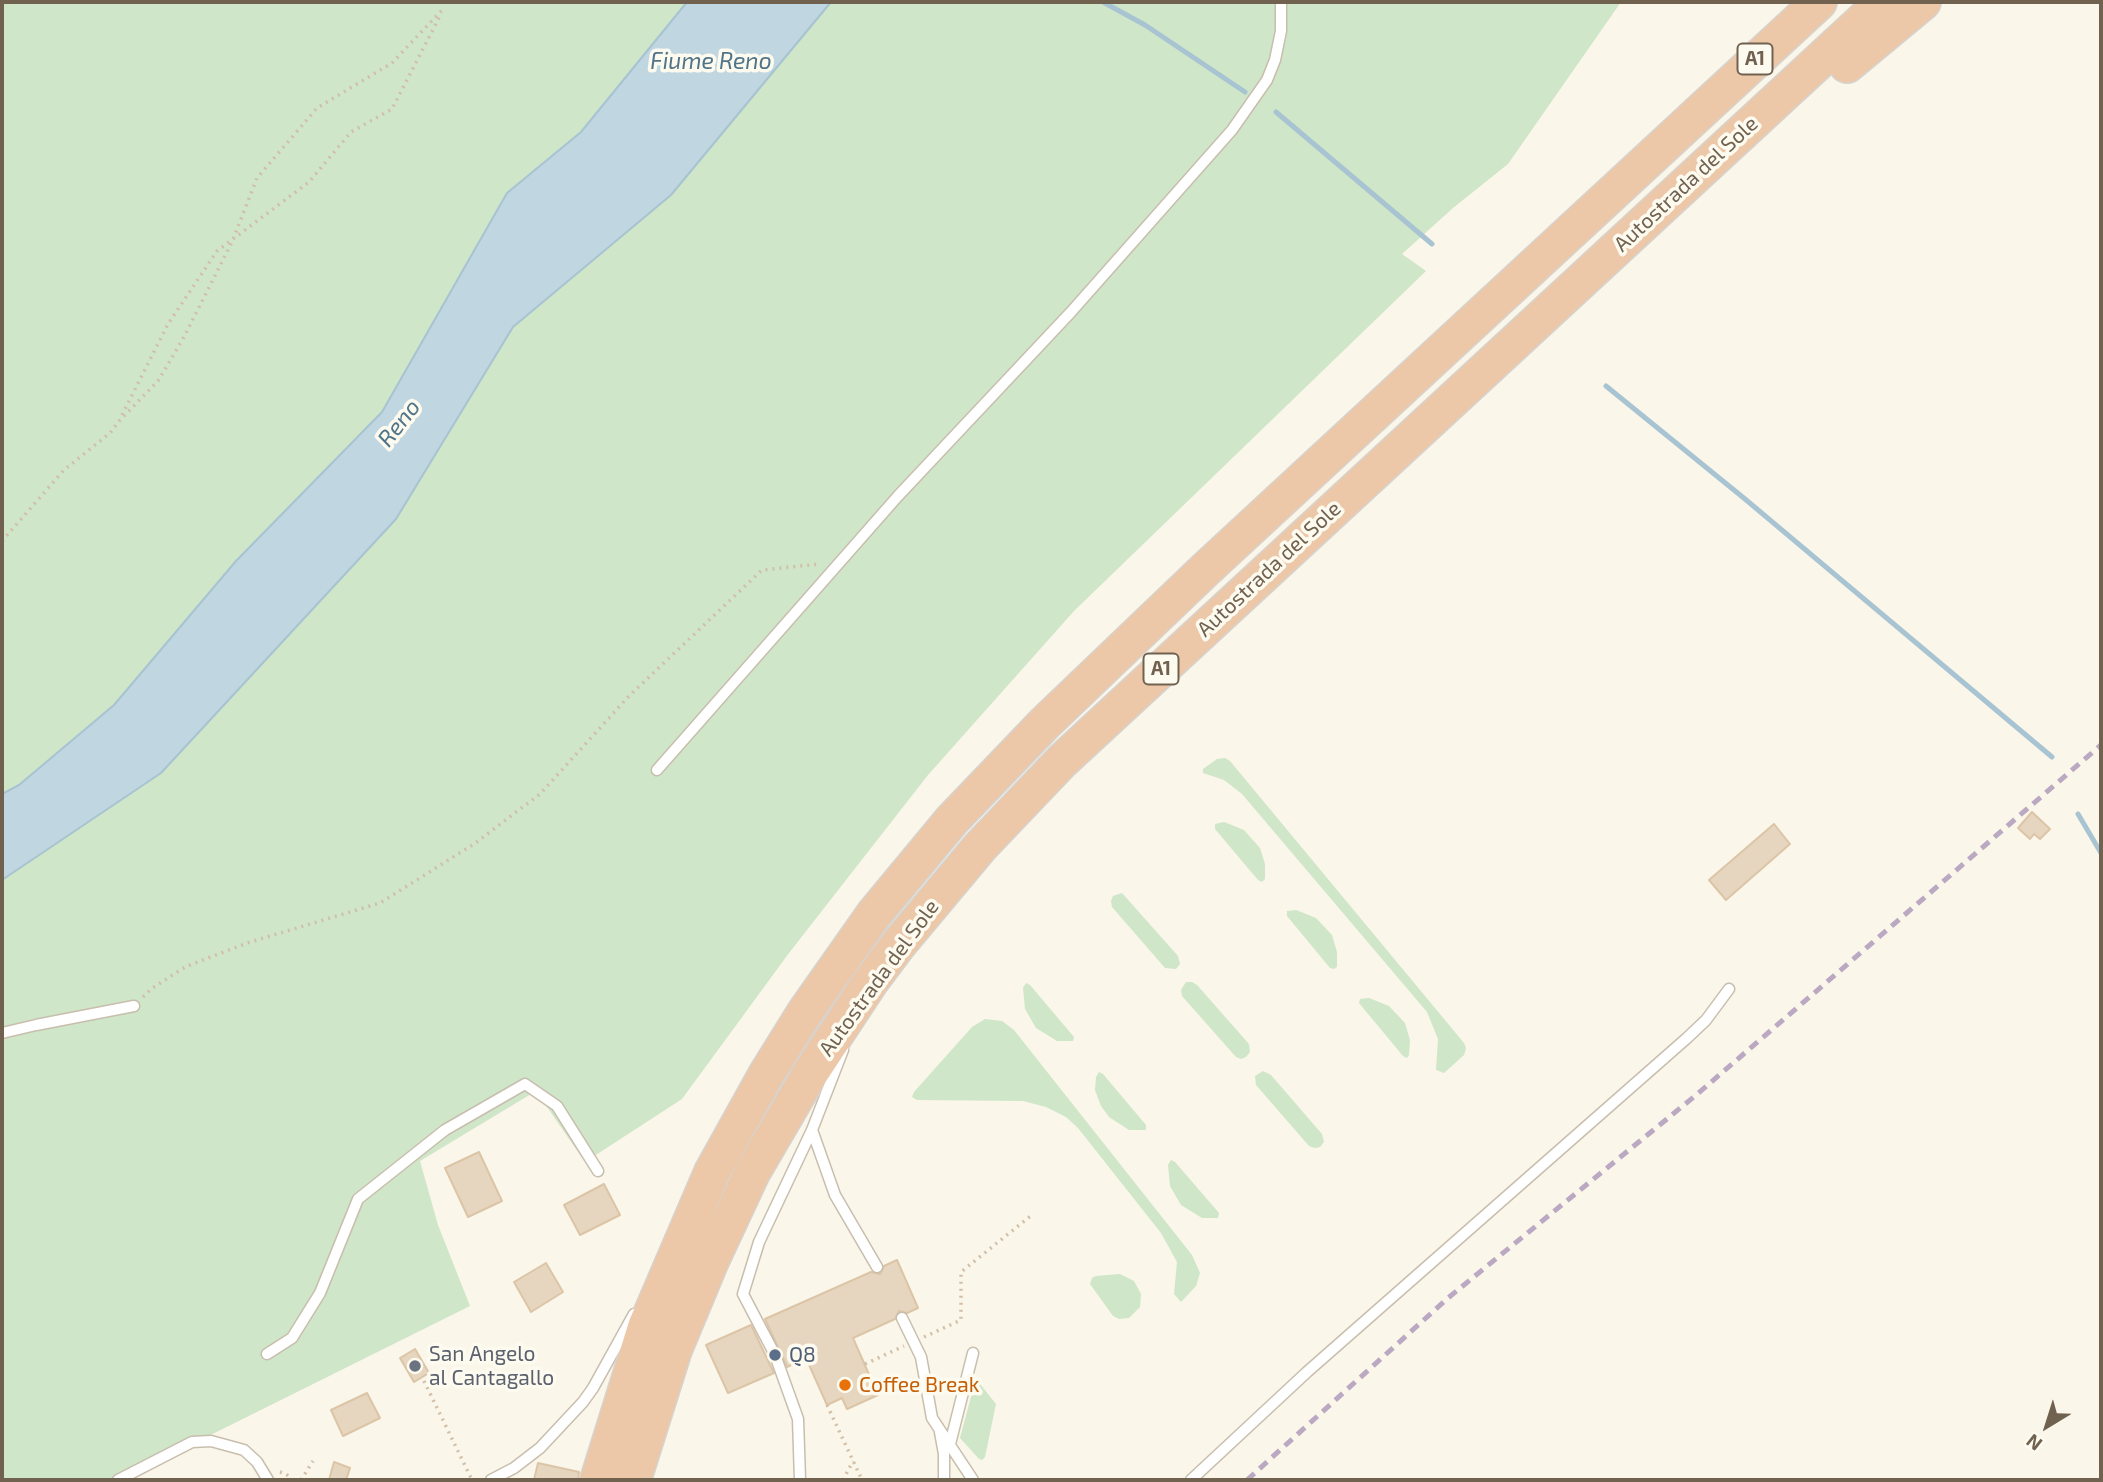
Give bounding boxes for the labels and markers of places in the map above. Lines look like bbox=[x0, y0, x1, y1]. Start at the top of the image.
place label: San Angelo al Cantagallo bbox=[429, 1341, 554, 1391]
place label: Q8 bbox=[789, 1342, 816, 1368]
marker: Q8 bbox=[767, 1347, 783, 1363]
marker: San Angelo al Cantagallo bbox=[407, 1358, 423, 1374]
place label: Coffee Break bbox=[859, 1372, 980, 1398]
marker: Coffee Break bbox=[837, 1377, 853, 1393]

